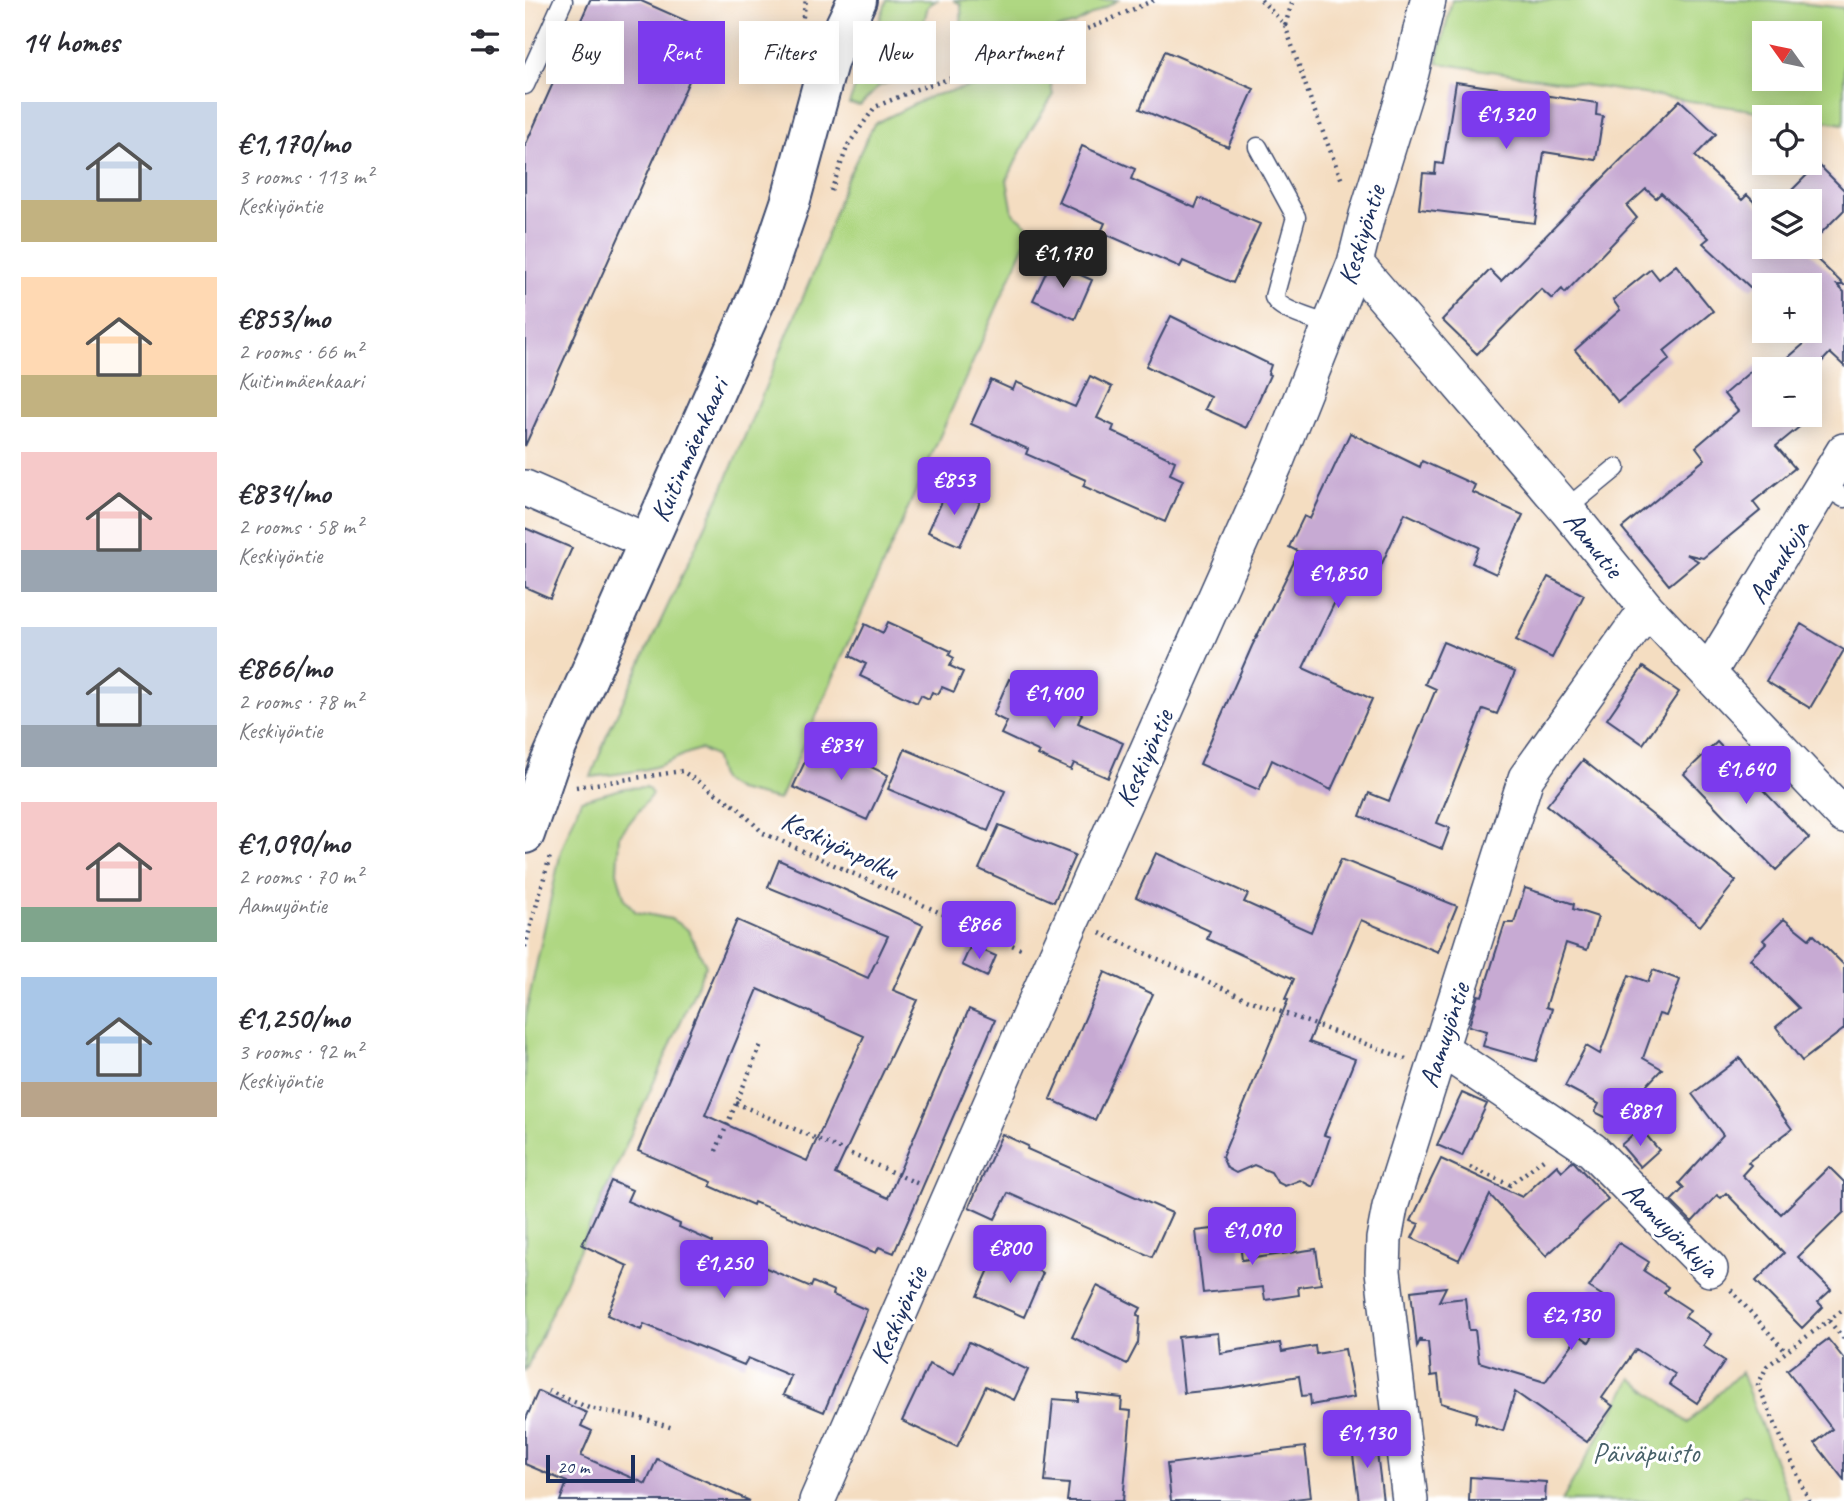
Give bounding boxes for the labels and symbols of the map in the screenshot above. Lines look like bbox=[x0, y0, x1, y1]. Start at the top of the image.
north arrow bbox=[1752, 21, 1822, 91]
pin: €1,320 bbox=[1449, 92, 1563, 151]
street label: Keskiyöntie bbox=[1329, 179, 1393, 289]
pin: €1,170 bbox=[1006, 230, 1120, 290]
street label: Kuitinmäenkaari bbox=[642, 370, 738, 527]
pin: €853 bbox=[913, 458, 995, 517]
street label: Aamutie bbox=[1557, 503, 1633, 586]
street label: Aamukuja bbox=[1740, 513, 1817, 610]
pin: €1,850 bbox=[1281, 550, 1395, 610]
pin: €1,400 bbox=[997, 670, 1111, 730]
street label: Keskiyöntie bbox=[1107, 702, 1182, 812]
pin: €834 bbox=[800, 722, 882, 782]
pin: €1,640 bbox=[1689, 746, 1803, 806]
street label: Keskiyönpolku bbox=[776, 803, 905, 888]
pin: €866 bbox=[938, 902, 1020, 961]
street label: Aamuyöntie bbox=[1411, 976, 1478, 1092]
pin: €881 bbox=[1599, 1088, 1681, 1148]
street label: Aamuyönkuja bbox=[1616, 1174, 1728, 1286]
pin: €1,090 bbox=[1195, 1208, 1309, 1267]
pin: €800 bbox=[969, 1226, 1051, 1285]
pin: €1,250 bbox=[667, 1240, 781, 1300]
street label: Keskiyöntie bbox=[861, 1259, 936, 1369]
pin: €2,130 bbox=[1514, 1292, 1628, 1352]
pin: €1,130 bbox=[1310, 1410, 1424, 1470]
park label: Päiväpuisto bbox=[1593, 1435, 1702, 1470]
scale bar bbox=[546, 1452, 635, 1484]

